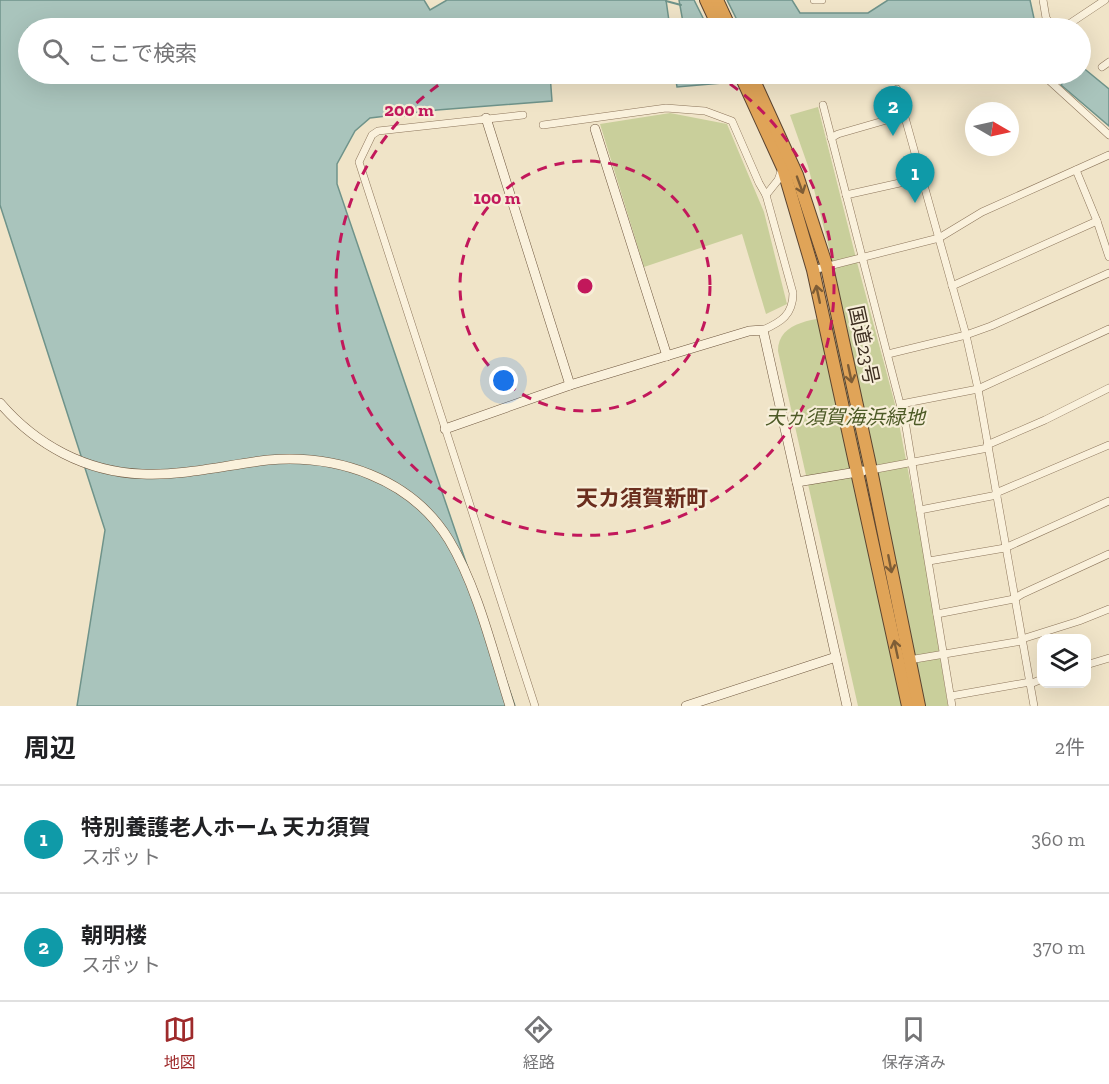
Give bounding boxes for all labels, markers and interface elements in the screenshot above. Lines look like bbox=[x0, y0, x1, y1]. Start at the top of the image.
search box bbox=[18, 18, 1091, 84]
icon: search bbox=[39, 35, 72, 68]
text: ここで検索 bbox=[87, 40, 197, 67]
pin: 2 bbox=[874, 86, 912, 136]
text: 200 m bbox=[384, 99, 434, 121]
north arrow bbox=[965, 102, 1019, 156]
pin: 1 bbox=[896, 154, 934, 203]
one-way arrow bbox=[796, 175, 807, 194]
text: 100 m bbox=[473, 187, 521, 209]
centre of rings bbox=[575, 276, 595, 296]
one-way arrow bbox=[812, 285, 824, 304]
street label: 国道23号 bbox=[844, 303, 884, 387]
one-way arrow bbox=[845, 363, 856, 383]
your location bbox=[489, 366, 518, 395]
park label: 天ヵ須賀海浜緑地 bbox=[765, 405, 927, 429]
district label: 天カ須賀新町 bbox=[576, 485, 708, 512]
one-way arrow bbox=[885, 554, 896, 574]
map controls bbox=[1037, 634, 1091, 688]
button: layers bbox=[1037, 634, 1091, 688]
one-way arrow bbox=[890, 640, 901, 659]
text: 周辺 bbox=[24, 732, 76, 764]
text: 2件 bbox=[1055, 735, 1085, 759]
text: 特別養護老人ホーム 天カ須賀 bbox=[81, 814, 370, 841]
text: 1 bbox=[39, 827, 48, 851]
text: 360 m bbox=[1031, 827, 1085, 851]
text: スポット bbox=[81, 845, 161, 869]
text: 朝明楼 bbox=[81, 922, 147, 949]
text: 2 bbox=[38, 935, 49, 959]
text: 370 m bbox=[1032, 935, 1085, 959]
text: スポット bbox=[81, 953, 161, 977]
tab: 地図 bbox=[163, 1013, 196, 1073]
tab: 経路 bbox=[522, 1013, 555, 1073]
tab: 保存済み bbox=[882, 1013, 946, 1073]

